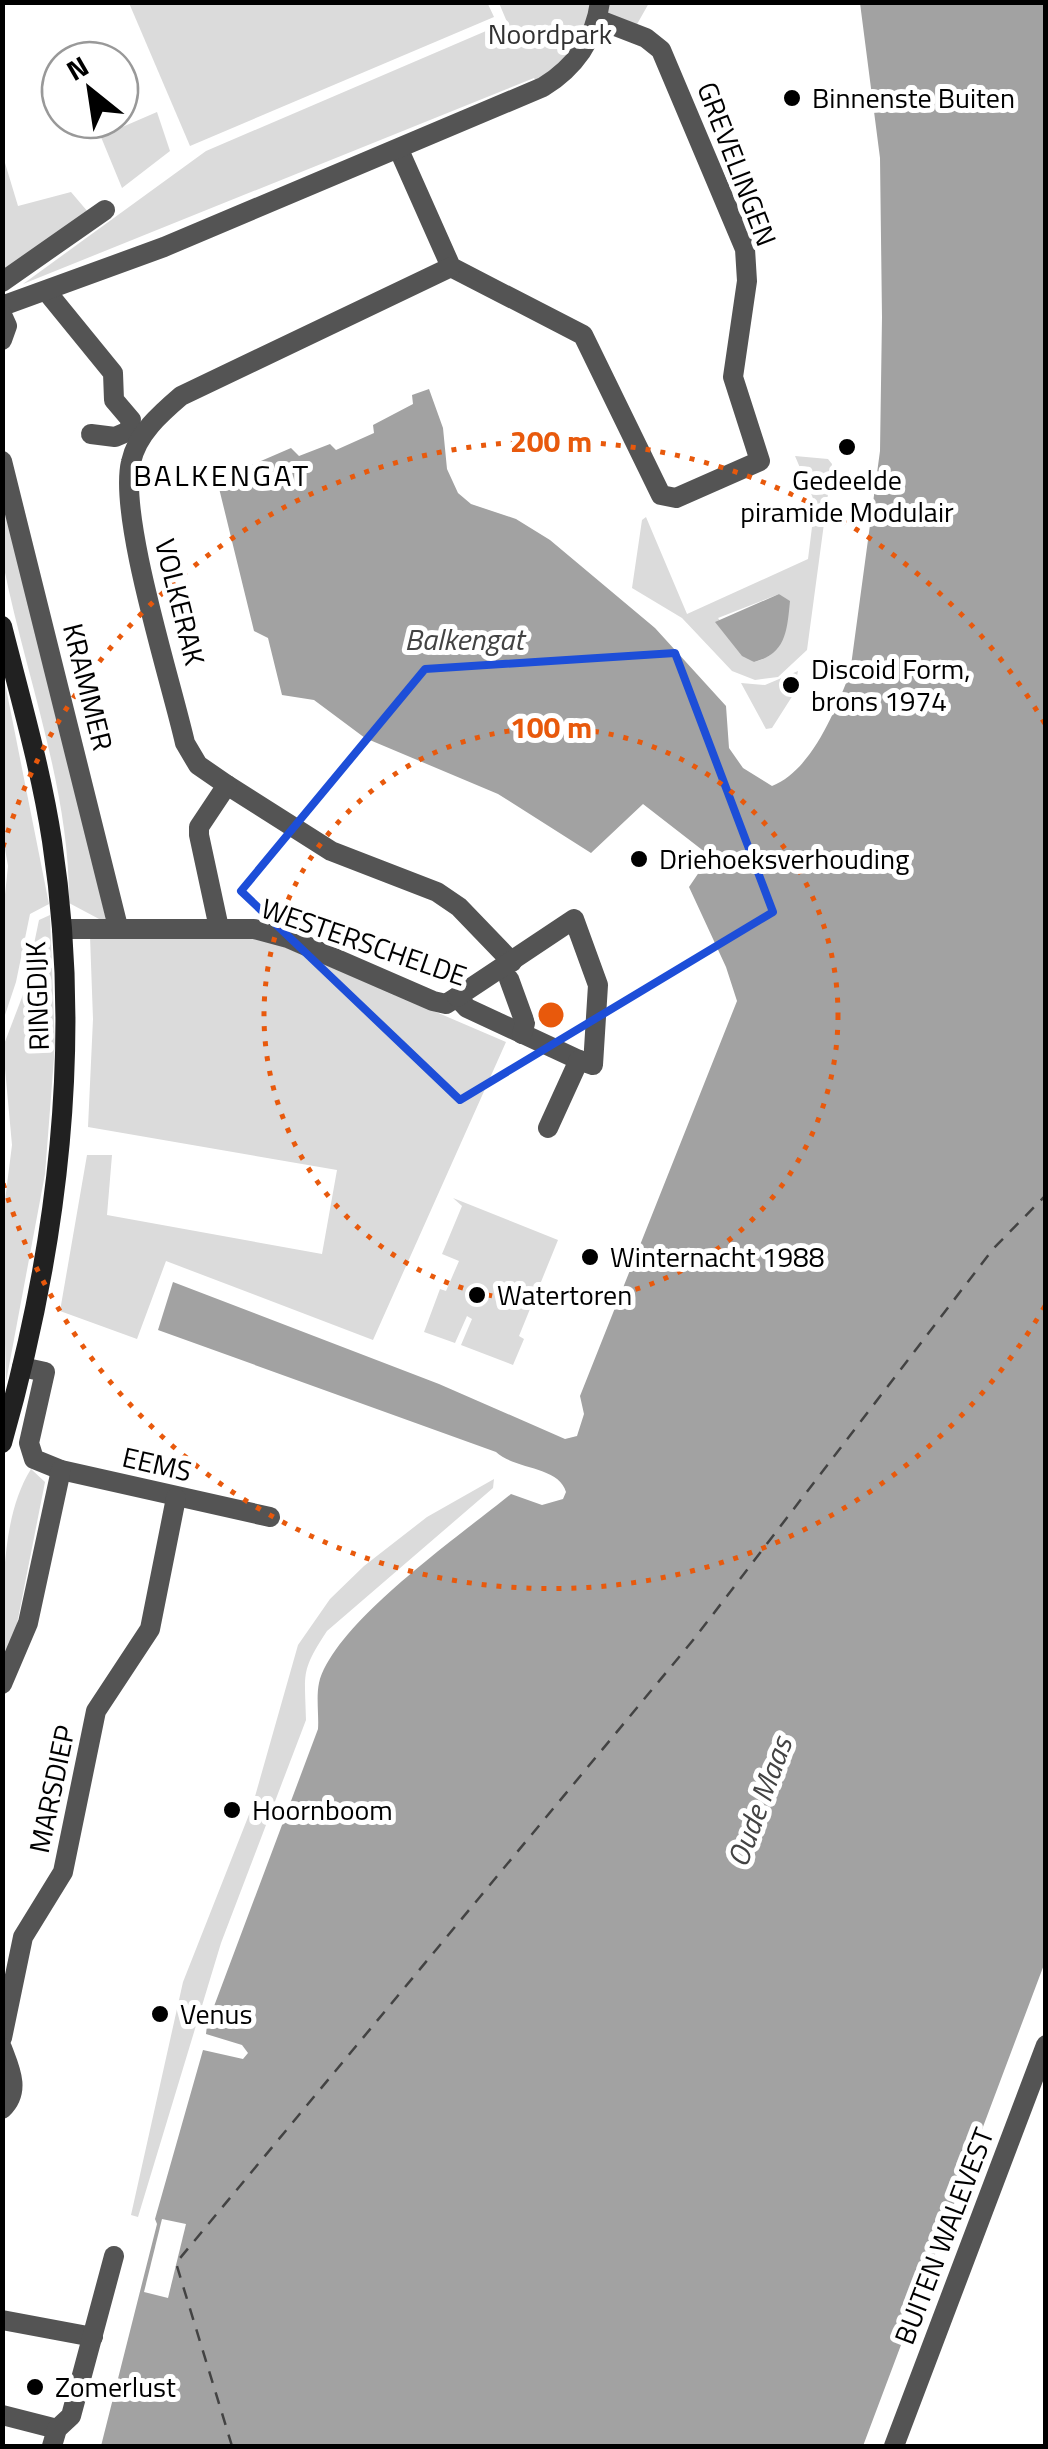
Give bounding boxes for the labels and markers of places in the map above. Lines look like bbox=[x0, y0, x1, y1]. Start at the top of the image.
place label: Binnenste Buiten bbox=[812, 76, 1015, 119]
marker: Binnenste Buiten bbox=[781, 87, 803, 109]
marker: Gedeelde piramide Modulair bbox=[836, 436, 858, 458]
place label: Gedeelde piramide Modulair bbox=[740, 458, 954, 533]
place label: Discoid Form, brons 1974 bbox=[811, 647, 971, 722]
marker: Discoid Form, brons 1974 bbox=[780, 674, 802, 696]
place label: Driehoeksverhouding bbox=[659, 837, 909, 880]
marker: Driehoeksverhouding bbox=[628, 848, 650, 870]
centre of rings bbox=[533, 997, 569, 1033]
place label: Winternacht 1988 bbox=[610, 1235, 824, 1278]
marker: Winternacht 1988 bbox=[579, 1246, 601, 1268]
place label: Watertoren bbox=[497, 1273, 632, 1316]
marker: Watertoren bbox=[466, 1284, 488, 1306]
place label: Hoornboom bbox=[252, 1788, 393, 1831]
marker: Hoornboom bbox=[221, 1799, 243, 1821]
place label: Venus bbox=[180, 1992, 252, 2035]
marker: Venus bbox=[149, 2003, 171, 2025]
place label: Zomerlust bbox=[55, 2365, 176, 2408]
marker: Zomerlust bbox=[24, 2376, 46, 2398]

